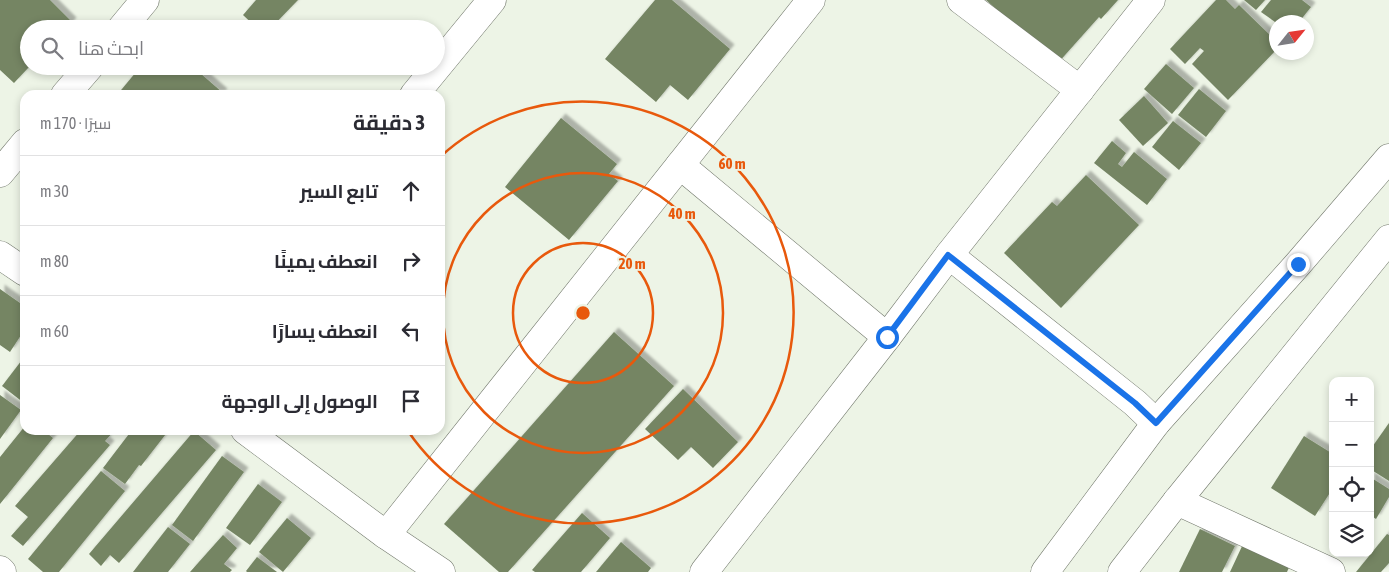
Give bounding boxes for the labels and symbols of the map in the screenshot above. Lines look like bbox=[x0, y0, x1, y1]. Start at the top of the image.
north arrow bbox=[1269, 15, 1314, 60]
text: 60 m bbox=[719, 155, 746, 172]
text: 40 m bbox=[668, 205, 696, 222]
route end bbox=[1287, 253, 1310, 276]
text: 20 m bbox=[619, 255, 646, 272]
centre of rings bbox=[574, 304, 592, 322]
route start bbox=[876, 326, 899, 349]

